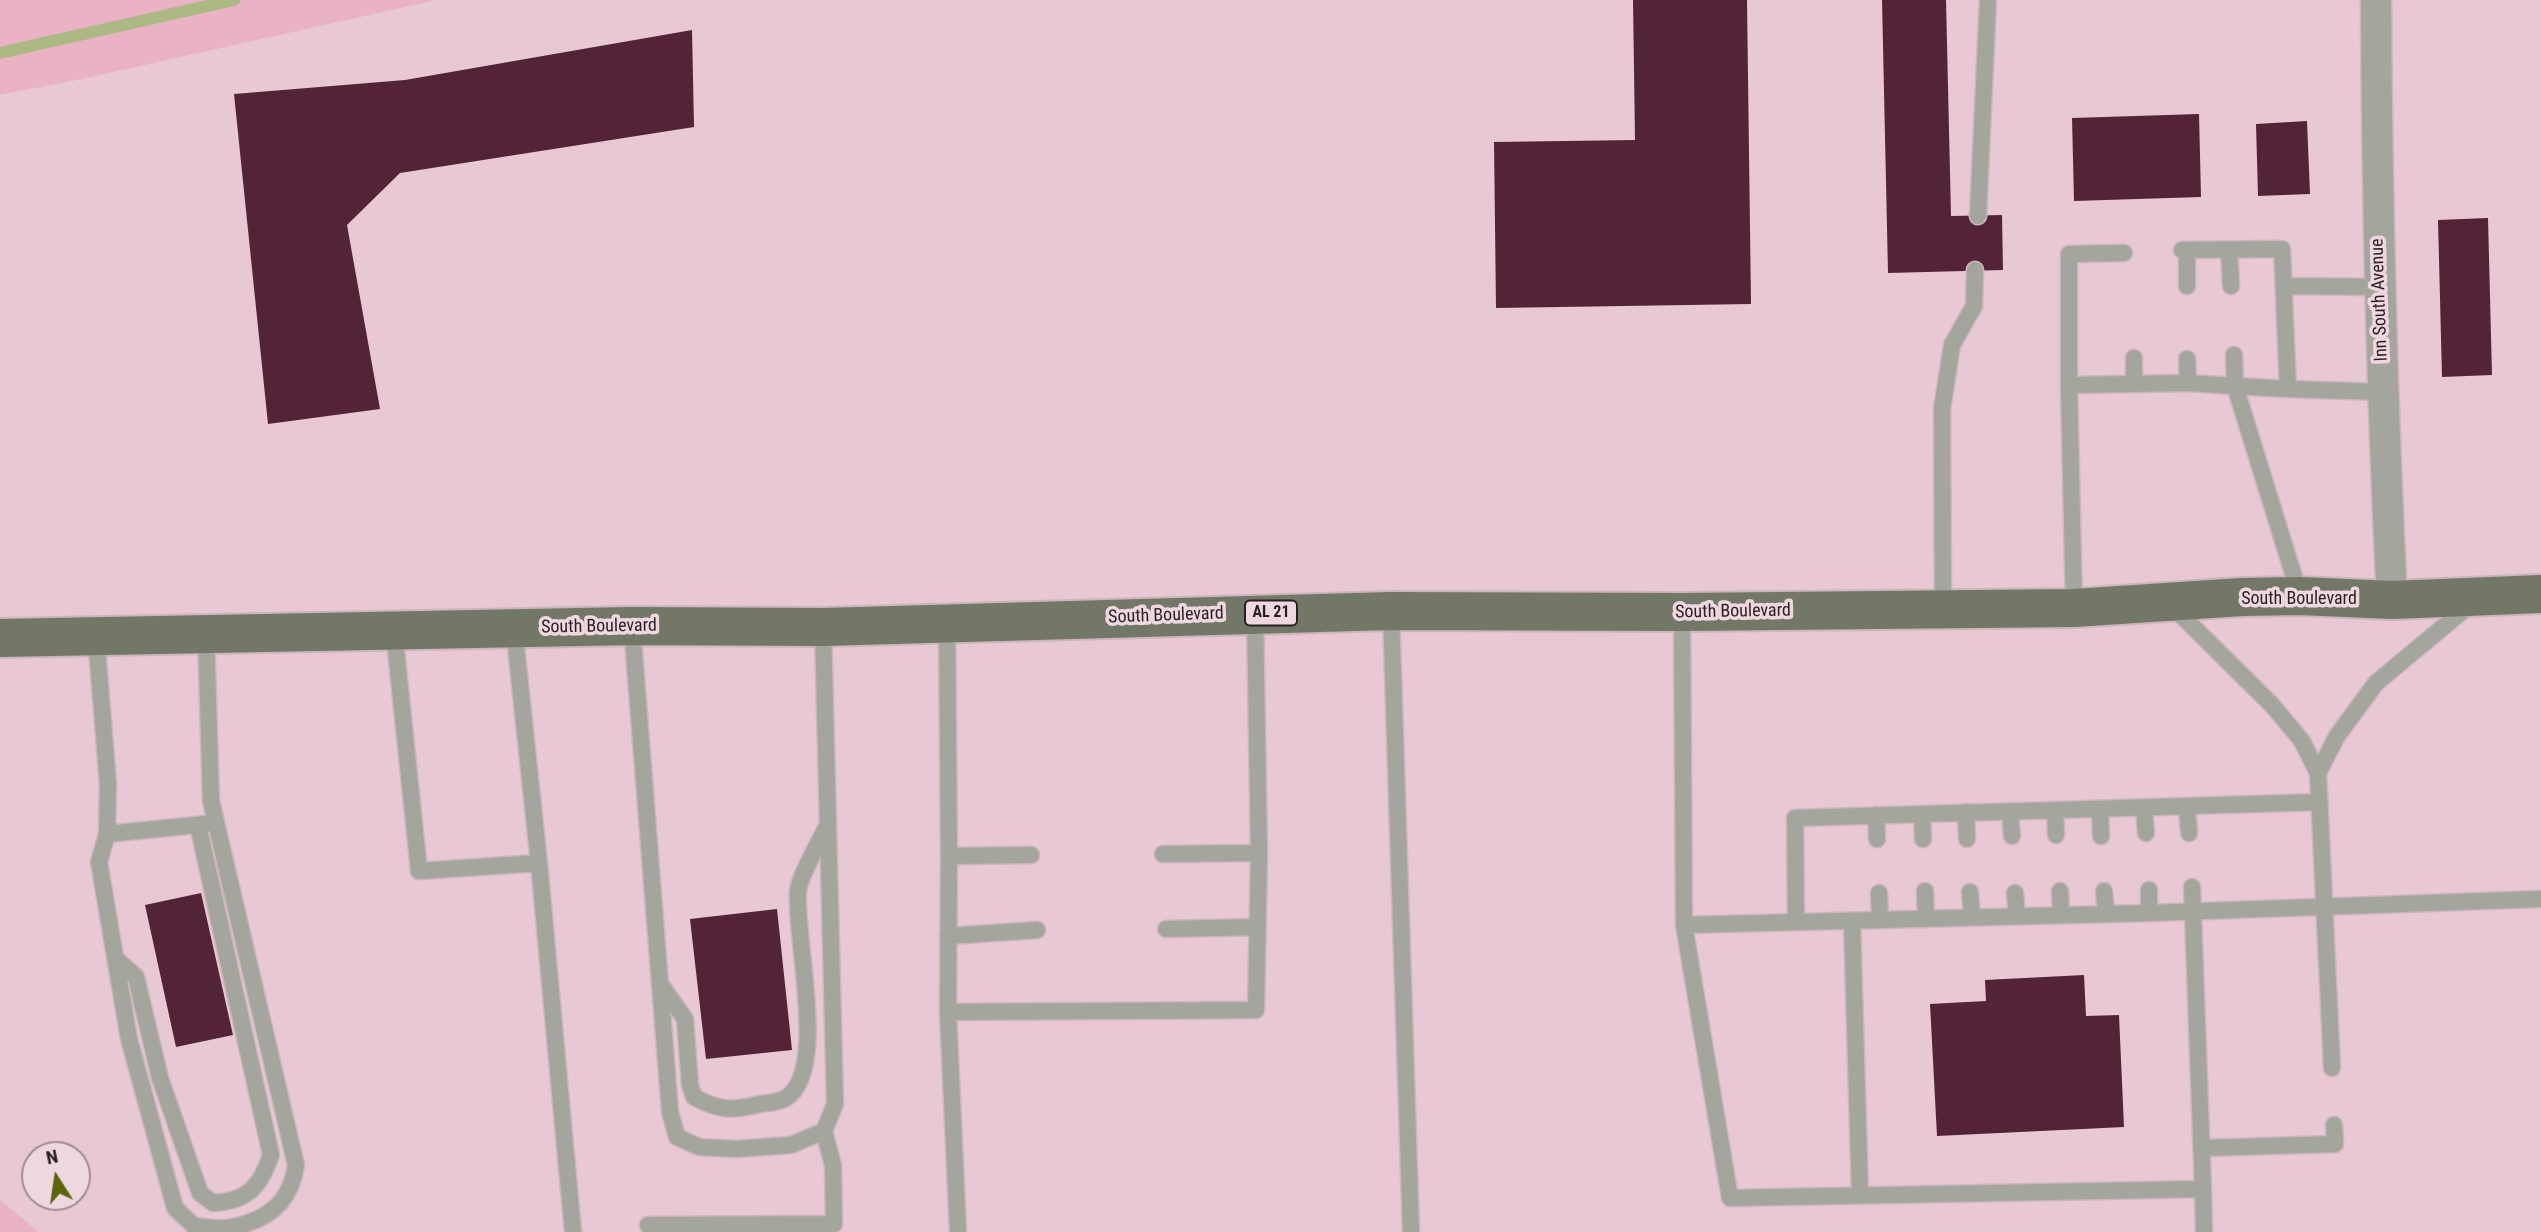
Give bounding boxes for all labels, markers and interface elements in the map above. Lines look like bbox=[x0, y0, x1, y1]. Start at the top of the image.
street label: Inn South Avenue bbox=[2367, 238, 2393, 362]
street label: South Boulevard bbox=[2241, 588, 2357, 610]
road number: AL 21 bbox=[1245, 600, 1297, 626]
street label: South Boulevard bbox=[1675, 600, 1791, 624]
street label: South Boulevard bbox=[1108, 603, 1224, 629]
street label: South Boulevard bbox=[541, 615, 657, 639]
north arrow bbox=[21, 1141, 91, 1211]
text: N bbox=[44, 1144, 60, 1169]

